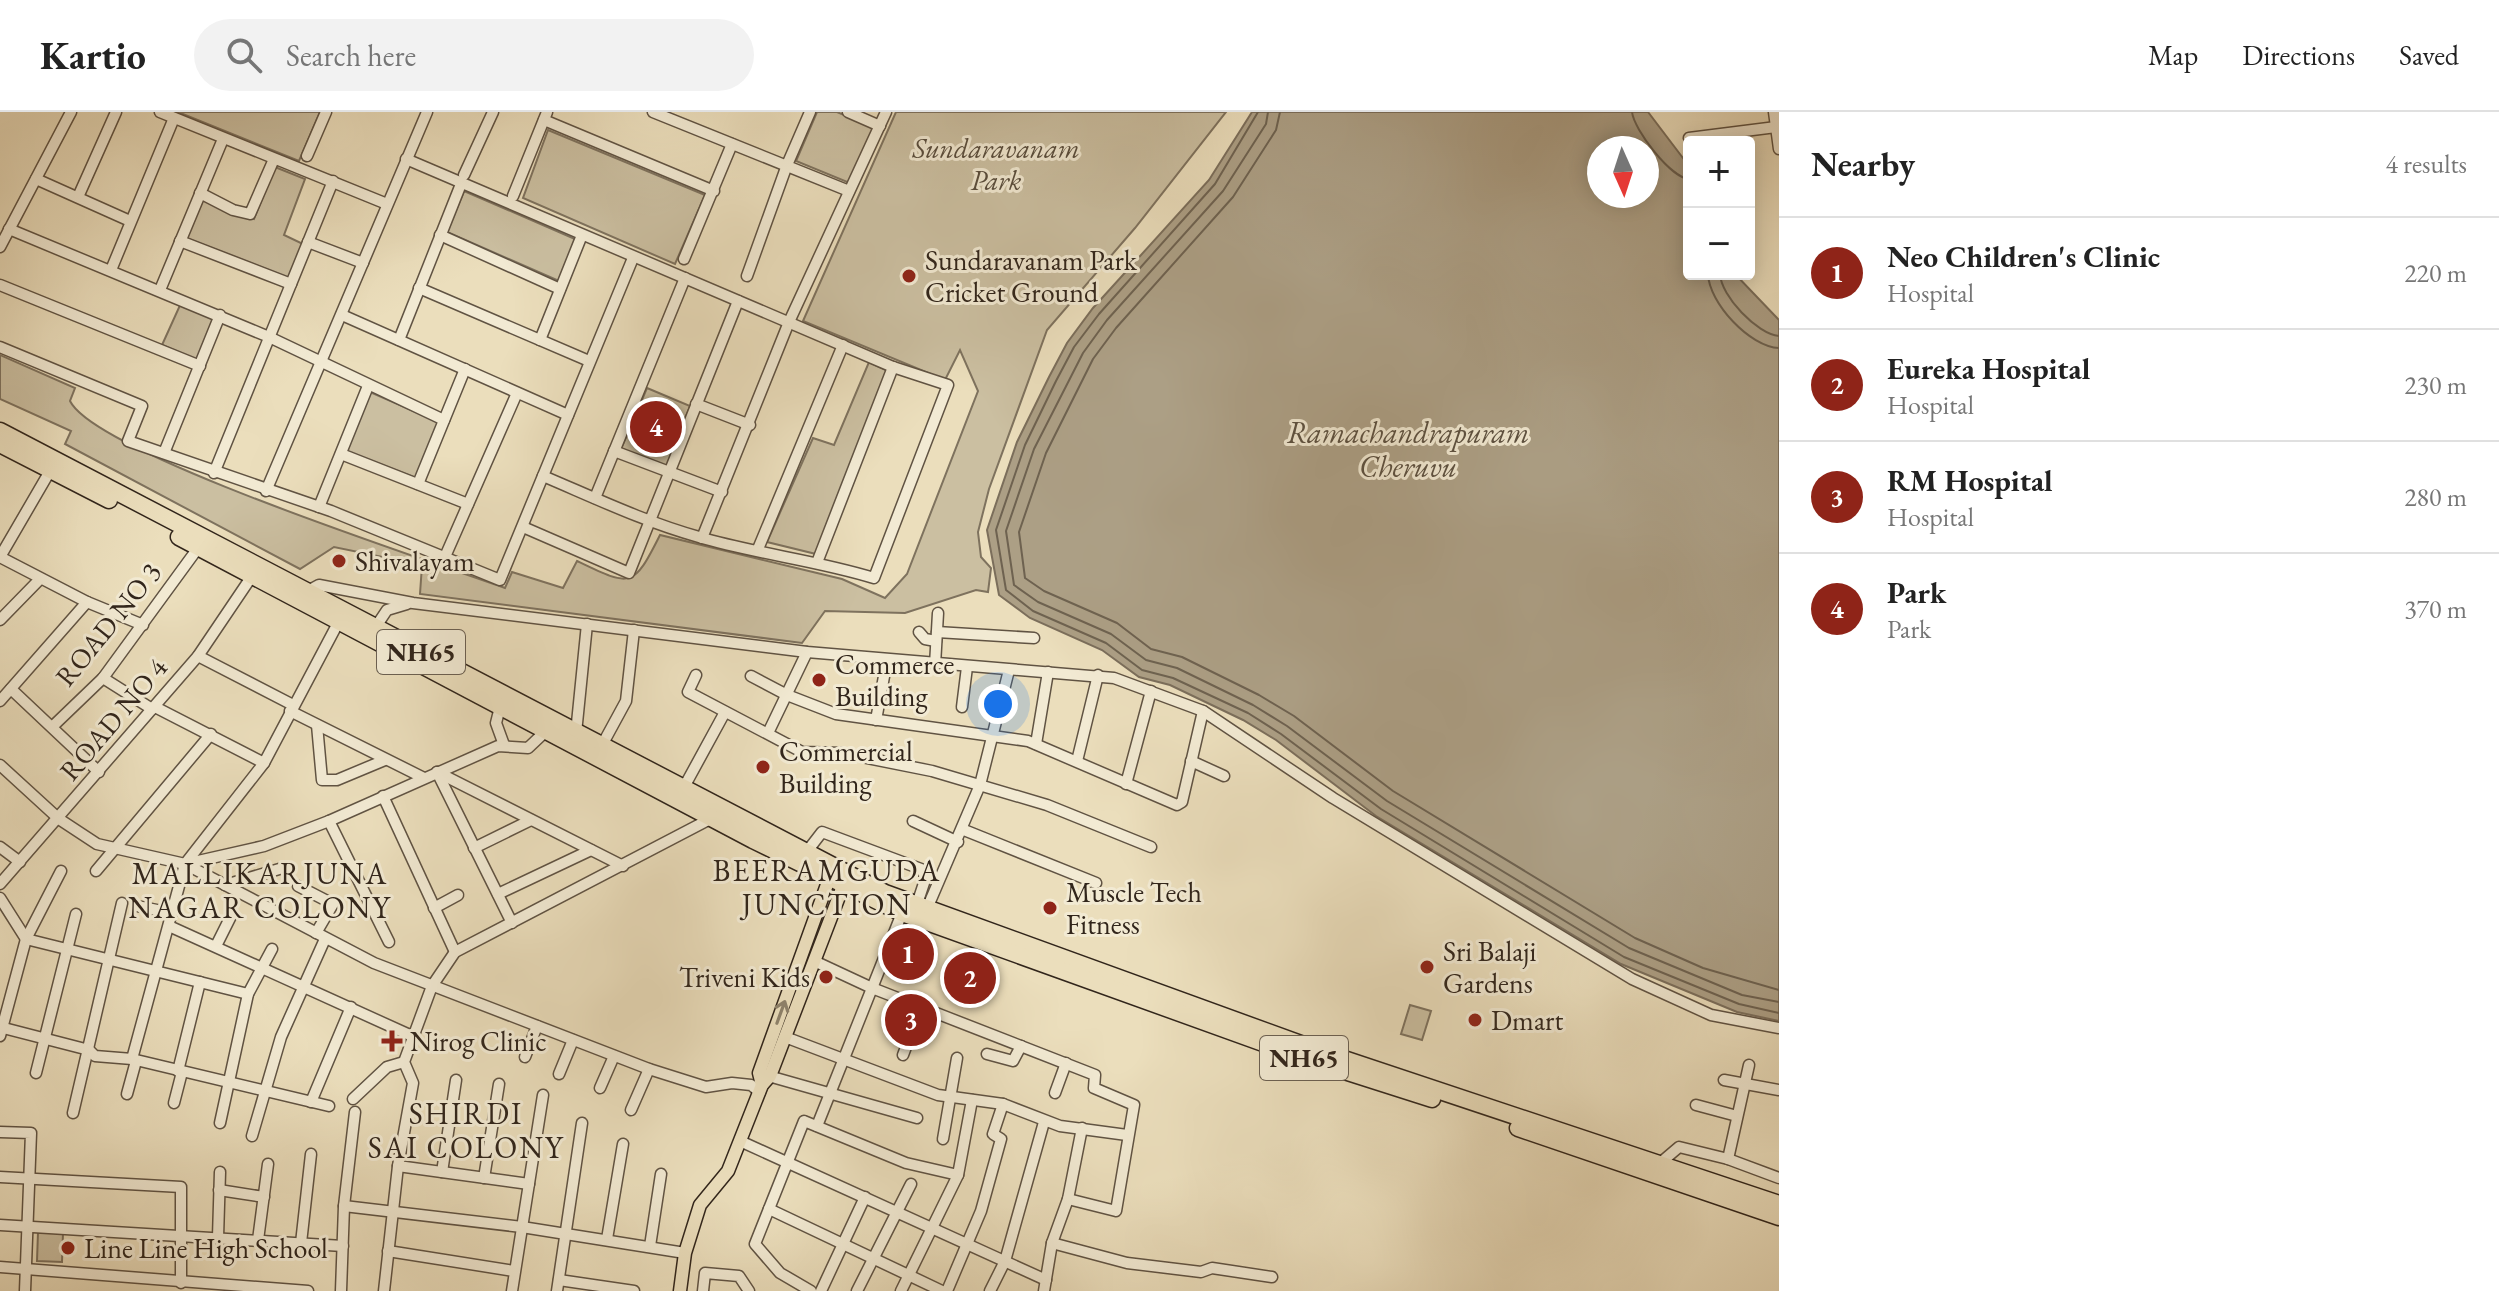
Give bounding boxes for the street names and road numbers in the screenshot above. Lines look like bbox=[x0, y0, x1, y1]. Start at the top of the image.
street label: ROAD NO 3 bbox=[47, 555, 169, 693]
road number: NH65 bbox=[377, 630, 465, 674]
street label: ROAD NO 4 bbox=[51, 650, 175, 788]
road number: NH65 bbox=[1260, 1036, 1348, 1080]

